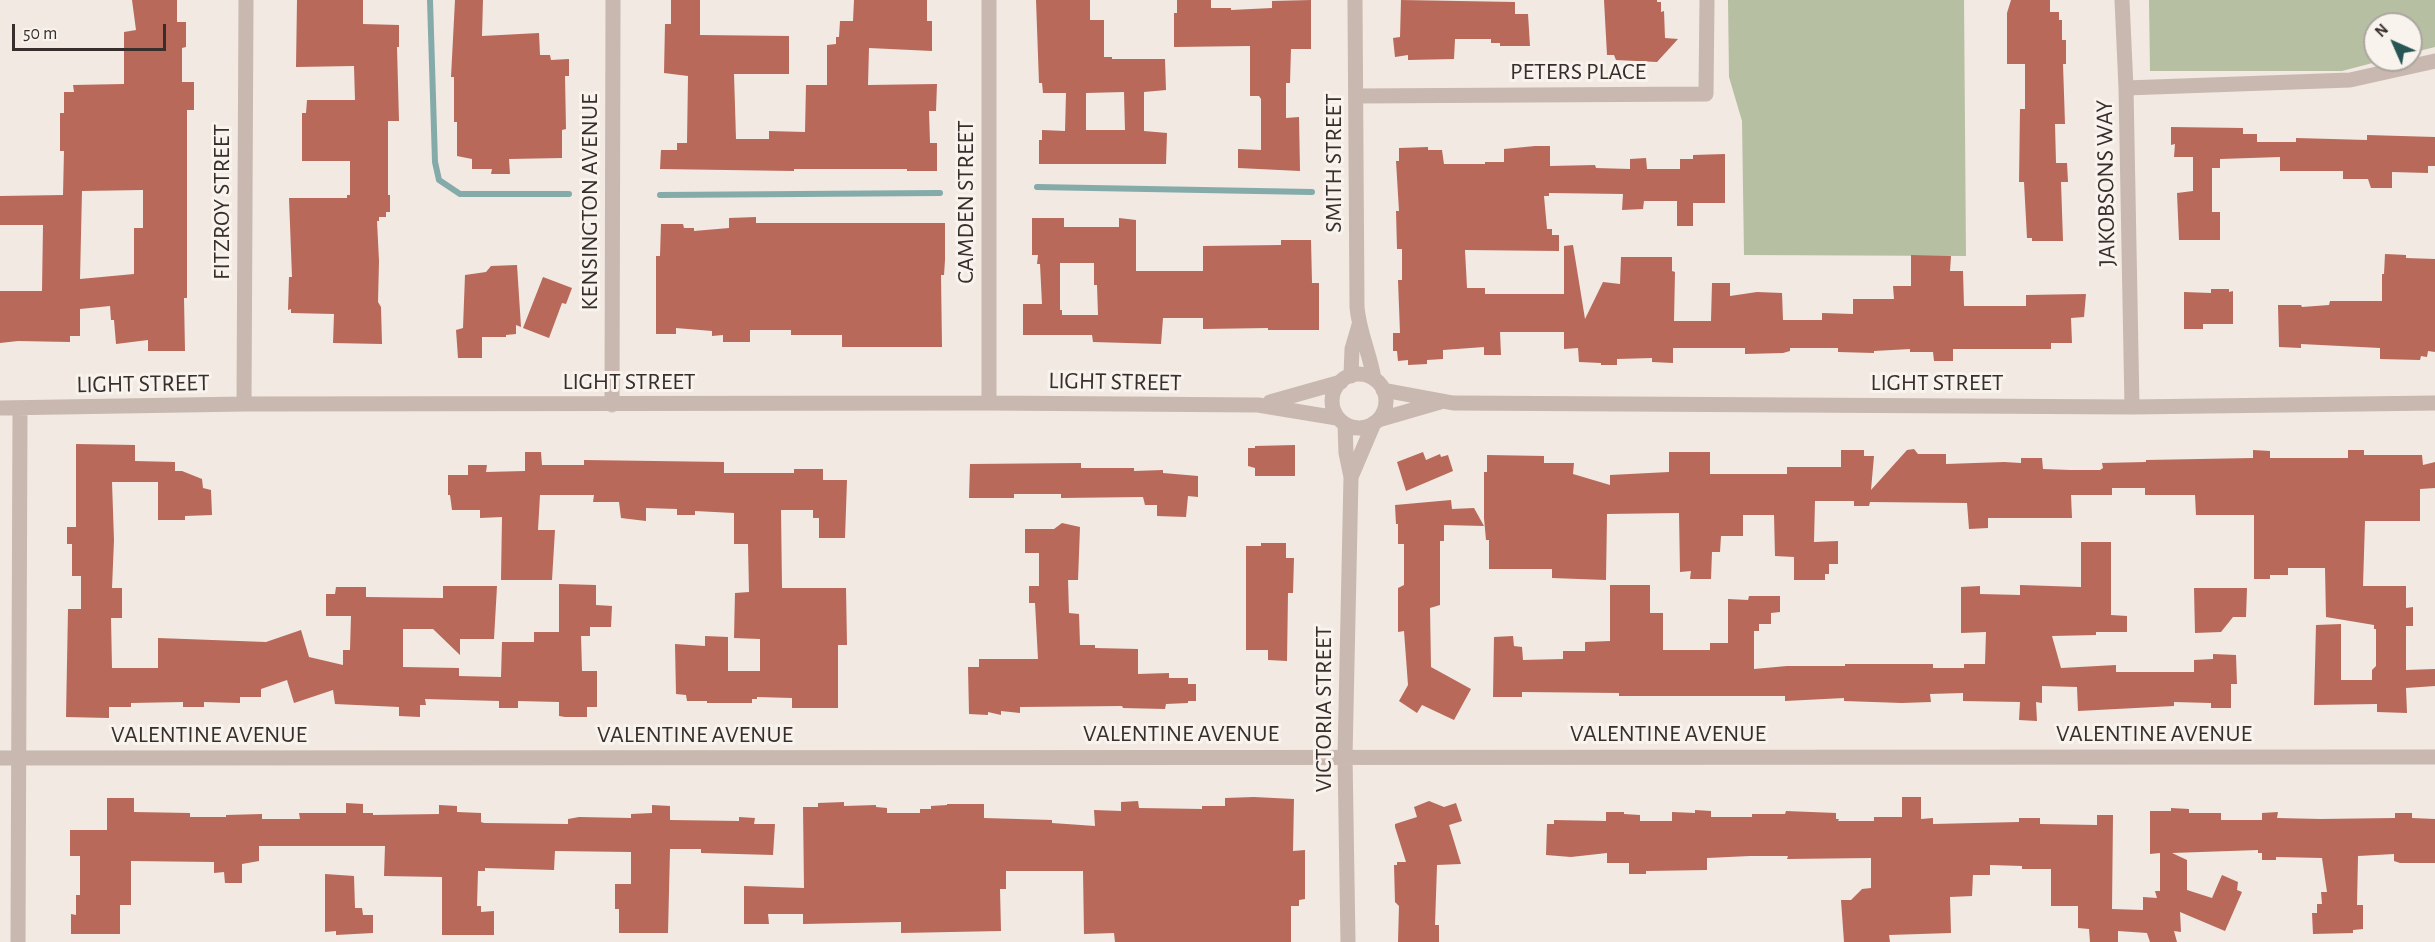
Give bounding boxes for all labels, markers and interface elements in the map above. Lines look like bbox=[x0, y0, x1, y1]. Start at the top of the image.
scale bar bbox=[15, 12, 170, 50]
north arrow bbox=[2363, 12, 2423, 72]
text: N bbox=[2372, 21, 2391, 40]
text: 50 m bbox=[23, 25, 57, 43]
street label: PETERS PLACE bbox=[1510, 58, 1646, 86]
street label: KENSINGTON AVENUE bbox=[576, 93, 604, 311]
street label: SMITH STREET bbox=[1320, 93, 1348, 233]
street label: JAKOBSONS WAY bbox=[2090, 99, 2122, 267]
street label: CAMDEN STREET bbox=[952, 120, 980, 284]
street label: FITZROY STREET bbox=[208, 124, 236, 280]
street label: LIGHT STREET bbox=[1048, 366, 1182, 398]
street label: LIGHT STREET bbox=[76, 368, 210, 400]
street label: LIGHT STREET bbox=[562, 368, 696, 396]
street label: LIGHT STREET bbox=[1870, 369, 2004, 397]
street label: VICTORIA STREET bbox=[1310, 626, 1338, 792]
street label: VALENTINE AVENUE bbox=[1083, 720, 1279, 748]
street label: VALENTINE AVENUE bbox=[1570, 720, 1766, 748]
street label: VALENTINE AVENUE bbox=[2056, 720, 2252, 748]
street label: VALENTINE AVENUE bbox=[111, 721, 307, 749]
street label: VALENTINE AVENUE bbox=[597, 721, 793, 749]

